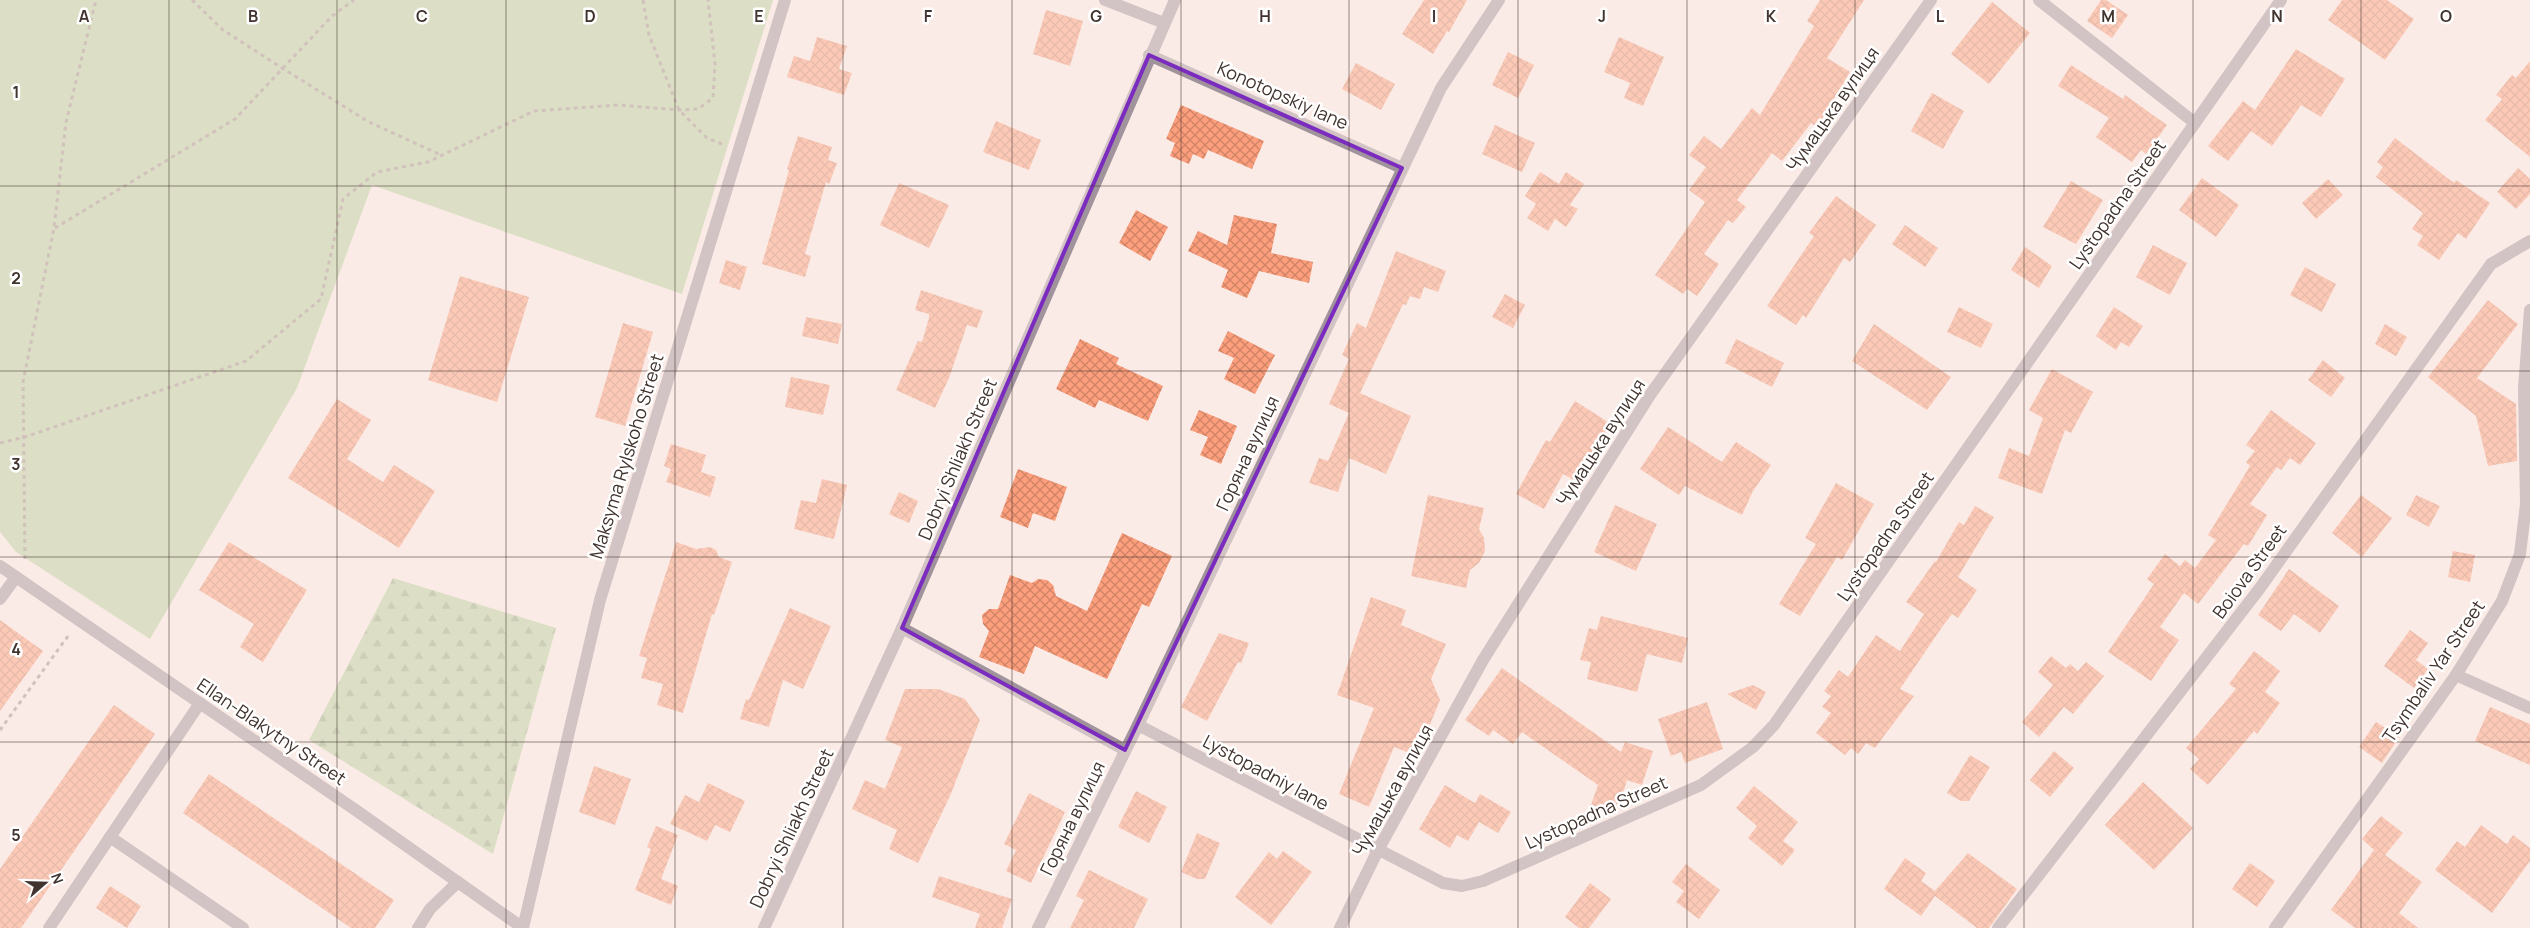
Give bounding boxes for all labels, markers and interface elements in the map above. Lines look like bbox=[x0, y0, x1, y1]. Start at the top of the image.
text: A bbox=[79, 5, 90, 27]
text: B bbox=[248, 5, 258, 27]
text: C bbox=[416, 5, 428, 27]
text: D bbox=[584, 5, 596, 27]
text: E bbox=[754, 5, 764, 27]
text: F bbox=[924, 5, 933, 27]
text: G bbox=[1090, 5, 1102, 27]
text: H bbox=[1259, 5, 1271, 27]
text: I bbox=[1432, 5, 1436, 27]
text: J bbox=[1598, 5, 1606, 27]
text: K bbox=[1766, 5, 1777, 27]
text: L bbox=[1936, 5, 1945, 27]
text: M bbox=[2101, 5, 2115, 27]
text: N bbox=[2271, 5, 2283, 27]
text: O bbox=[2440, 5, 2452, 27]
street label: Чумацька вулиця bbox=[1780, 42, 1884, 176]
street label: Konotopskiy lane bbox=[1214, 55, 1352, 135]
text: 1 bbox=[12, 81, 20, 103]
street label: Lystopadna Street bbox=[2063, 134, 2171, 274]
text: 2 bbox=[11, 267, 21, 289]
street label: Maksyma Rylskoho Street bbox=[583, 351, 669, 561]
street label: Чумацька вулиця bbox=[1550, 374, 1650, 510]
street label: Dobryi Shliakh Street bbox=[912, 375, 1002, 543]
street label: Горяна вулиця bbox=[1210, 392, 1284, 514]
text: 3 bbox=[11, 453, 21, 475]
street label: Lystopadna Street bbox=[1831, 466, 1939, 606]
street label: Boiova Street bbox=[2207, 519, 2291, 623]
street label: Tsymbaliv Yar Street bbox=[2376, 595, 2490, 747]
text: 4 bbox=[11, 638, 21, 660]
street label: Ellan-Blakytny Street bbox=[193, 672, 351, 790]
street label: Чумацька вулиця bbox=[1346, 720, 1438, 860]
street label: Lystopadniy lane bbox=[1199, 729, 1333, 815]
street label: Dobryi Shliakh Street bbox=[743, 744, 839, 912]
street label: Горяна вулиця bbox=[1034, 757, 1110, 879]
street label: Lystopadna Street bbox=[1521, 770, 1671, 854]
text: 5 bbox=[11, 824, 21, 846]
north arrow bbox=[20, 858, 70, 908]
text: N bbox=[47, 870, 68, 886]

